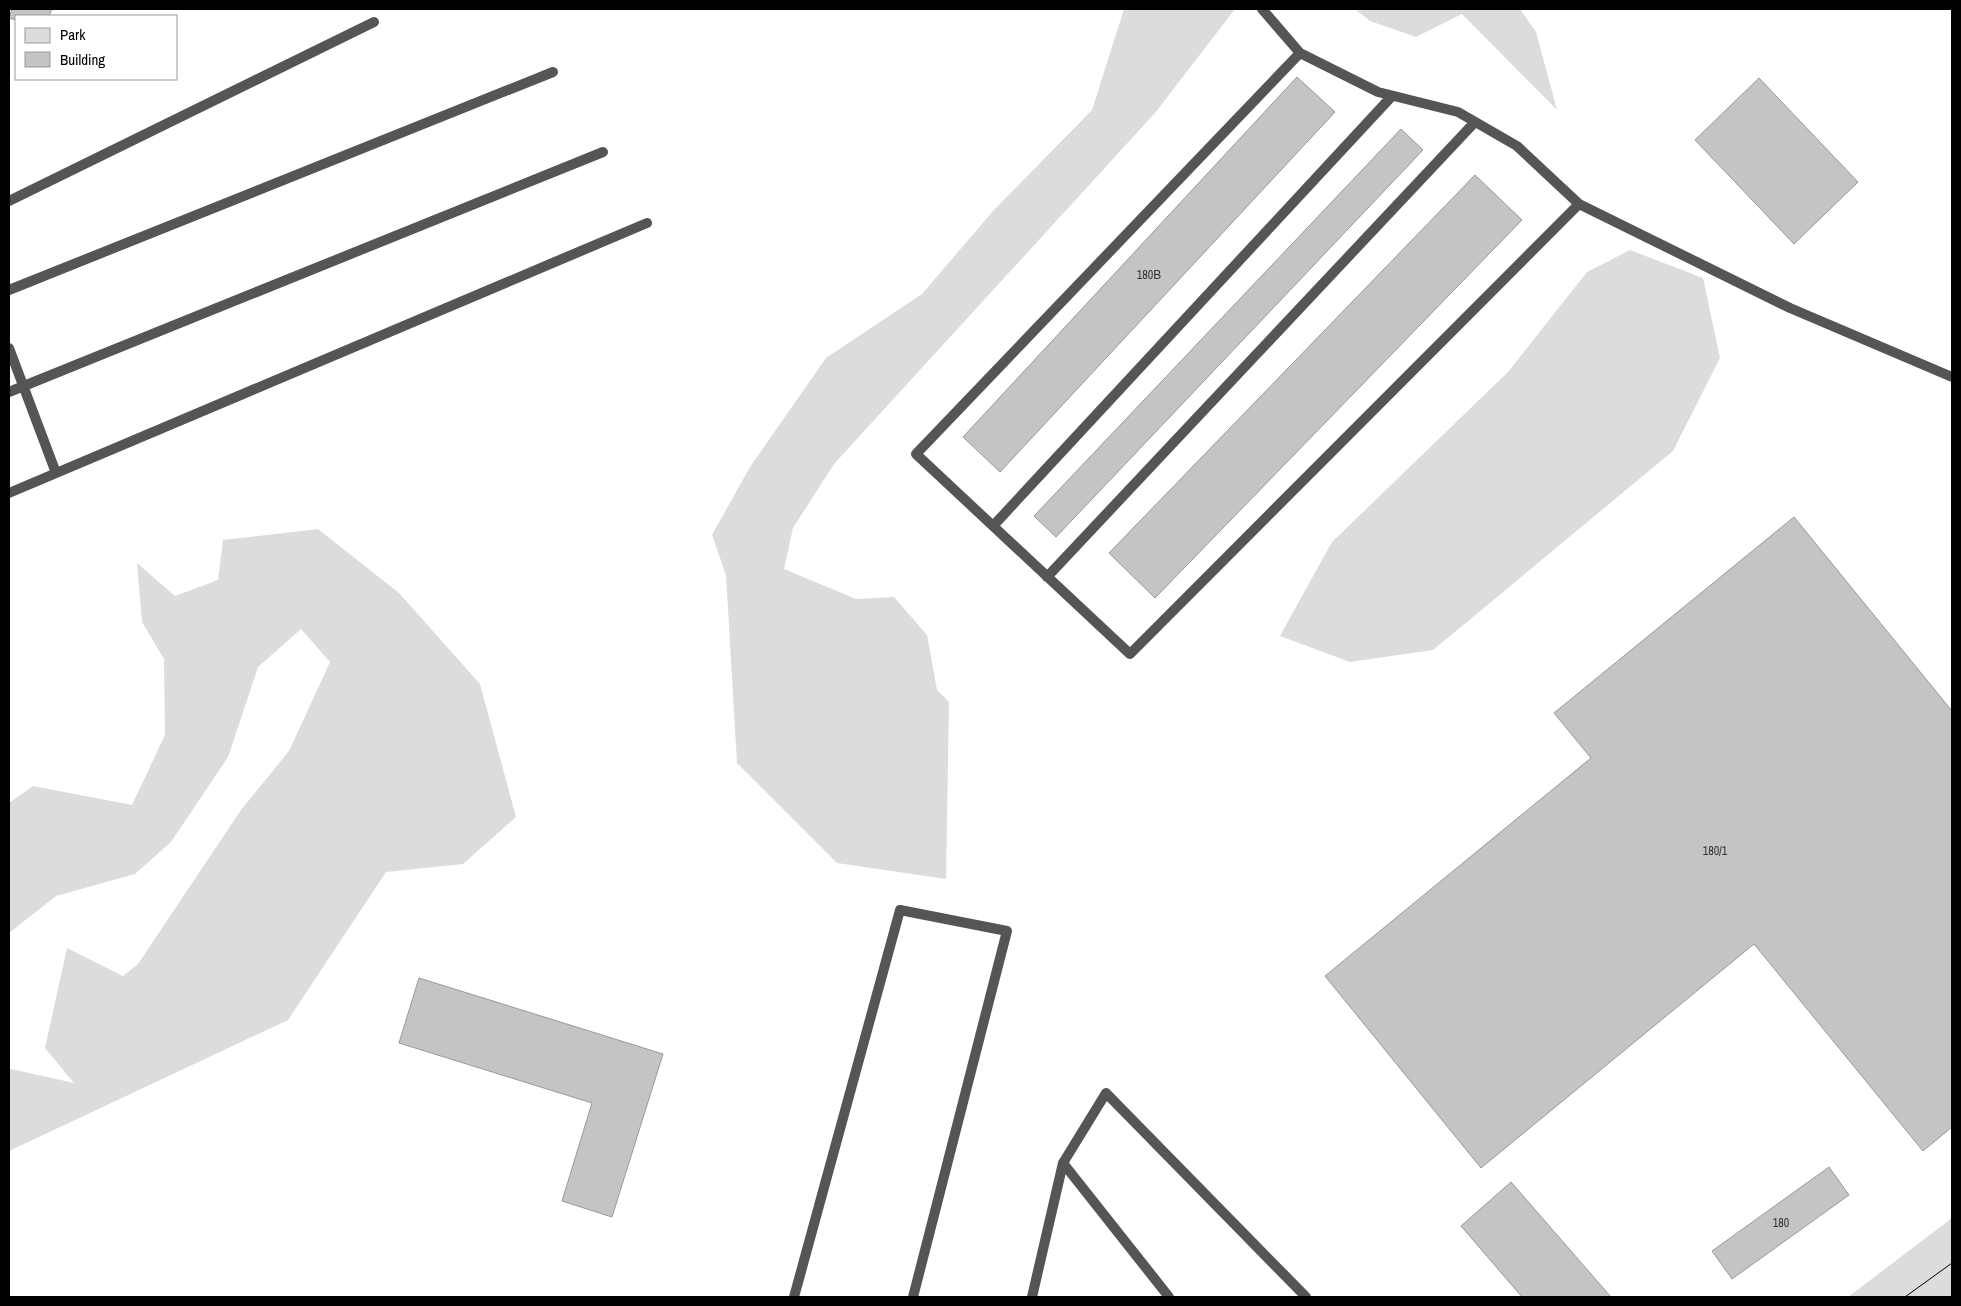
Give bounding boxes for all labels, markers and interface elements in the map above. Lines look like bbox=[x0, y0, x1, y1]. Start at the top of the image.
legend bbox=[15, 15, 178, 80]
text: Park bbox=[60, 24, 86, 45]
text: Building bbox=[60, 49, 105, 70]
house number: 180В bbox=[1137, 267, 1161, 283]
house number: 180/1 bbox=[1703, 843, 1728, 859]
house number: 180 bbox=[1773, 1215, 1789, 1231]

